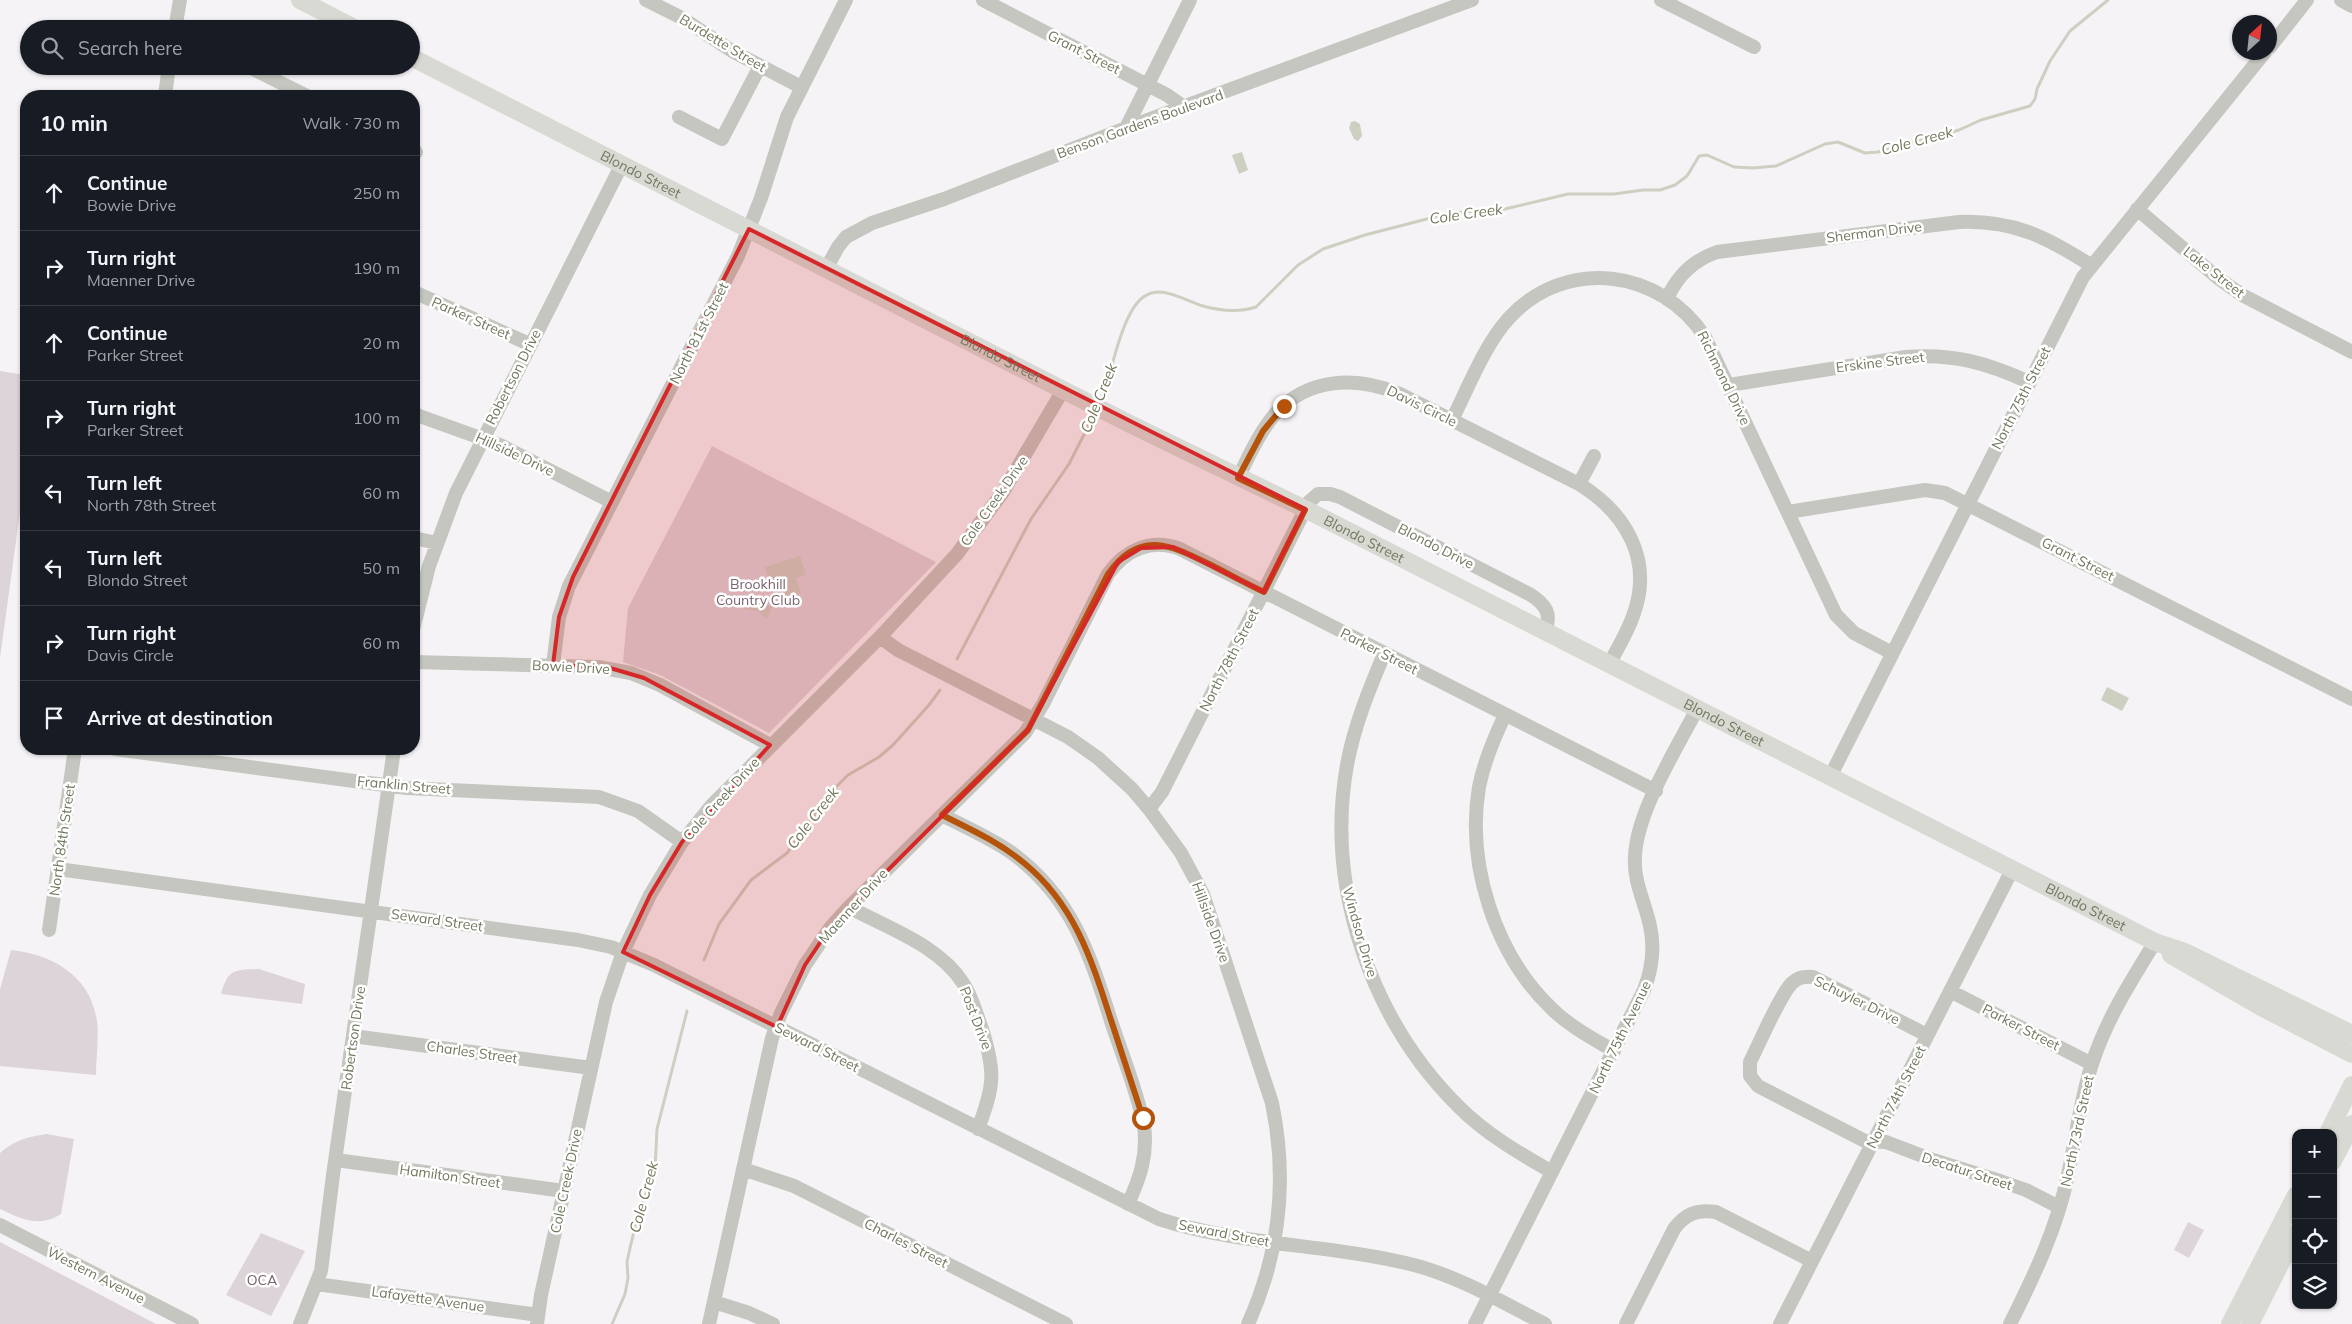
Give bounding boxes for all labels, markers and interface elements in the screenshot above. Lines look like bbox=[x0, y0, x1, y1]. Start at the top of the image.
street label: Burdette Street bbox=[676, 10, 770, 76]
north arrow bbox=[2232, 15, 2277, 60]
search box bbox=[20, 20, 420, 75]
street label: Grant Street bbox=[1045, 26, 1123, 78]
icon: search bbox=[38, 34, 66, 62]
text: Search here bbox=[78, 36, 182, 60]
street label: Benson Gardens Boulevard bbox=[1054, 85, 1226, 163]
text: 10 min bbox=[40, 110, 108, 136]
text: Walk · 730 m bbox=[302, 113, 400, 133]
water label: Cole Creek bbox=[1879, 121, 1956, 159]
street label: Blondo Street bbox=[598, 146, 684, 202]
text: Continue bbox=[87, 171, 167, 195]
icon: ahead bbox=[40, 179, 68, 207]
text: 250 m bbox=[353, 183, 400, 203]
text: Bowie Drive bbox=[87, 195, 176, 215]
water label: Cole Creek bbox=[1428, 199, 1505, 228]
street label: Sherman Drive bbox=[1825, 217, 1923, 247]
street label: Lake Street bbox=[2180, 242, 2248, 302]
text: Turn right bbox=[87, 246, 176, 270]
icon: right bbox=[40, 254, 68, 282]
text: 190 m bbox=[353, 258, 400, 278]
text: Maenner Drive bbox=[87, 270, 195, 290]
street label: North 81st Street bbox=[666, 279, 732, 387]
street label: Parker Street bbox=[429, 293, 513, 343]
text: Continue bbox=[87, 321, 167, 345]
street label: Robertson Drive bbox=[481, 326, 545, 428]
street label: Richmond Drive bbox=[1693, 328, 1755, 428]
icon: ahead bbox=[40, 329, 68, 357]
street label: Blondo Street bbox=[957, 330, 1044, 386]
text: 20 m bbox=[363, 333, 400, 353]
street label: North 75th Street bbox=[1987, 344, 2055, 452]
text: Parker Street bbox=[87, 345, 183, 365]
street label: Erskine Street bbox=[1835, 348, 1925, 376]
water label: Cole Creek bbox=[1076, 359, 1122, 435]
street label: Davis Circle bbox=[1384, 381, 1460, 431]
route end bbox=[1273, 395, 1296, 418]
text: Turn right bbox=[87, 396, 176, 420]
icon: right bbox=[40, 404, 68, 432]
text: 100 m bbox=[353, 408, 400, 428]
text: Parker Street bbox=[87, 420, 183, 440]
street label: Hillside Drive bbox=[473, 428, 557, 480]
street label: Cole Creek Drive bbox=[956, 452, 1032, 550]
text: Turn left bbox=[87, 471, 162, 495]
icon: left bbox=[40, 479, 68, 507]
text: 60 m bbox=[363, 483, 400, 503]
text: North 78th Street bbox=[87, 495, 216, 515]
street label: Blondo Street bbox=[1321, 511, 1407, 567]
street label: Blondo Drive bbox=[1395, 519, 1477, 573]
street label: Grant Street bbox=[2039, 533, 2117, 585]
text: Turn left bbox=[87, 546, 162, 570]
icon: left bbox=[40, 554, 68, 582]
text: 50 m bbox=[363, 558, 400, 578]
text: Blondo Street bbox=[87, 570, 187, 590]
park label: Brookhill Country Club bbox=[716, 575, 800, 609]
street label: North 78th Street bbox=[1195, 606, 1263, 714]
text: Turn right bbox=[87, 621, 176, 645]
street label: Parker Street bbox=[1337, 624, 1421, 678]
icon: right bbox=[40, 629, 68, 657]
text: 60 m bbox=[363, 633, 400, 653]
text: Davis Circle bbox=[87, 645, 174, 665]
street label: Bowie Drive bbox=[532, 656, 610, 678]
street label: Blondo Street bbox=[1681, 694, 1767, 750]
icon: arrive bbox=[40, 704, 68, 732]
text: Arrive at destination bbox=[87, 706, 273, 730]
street label: Cole Creek Drive bbox=[679, 754, 763, 844]
street label: Franklin Street bbox=[356, 772, 452, 798]
water label: Cole Creek bbox=[782, 782, 844, 853]
street label: North 84th Street bbox=[45, 783, 79, 897]
street label: Maenner Drive bbox=[815, 865, 891, 947]
street label: Hillside Drive bbox=[1188, 879, 1234, 965]
street label: Blondo Street bbox=[2042, 879, 2129, 935]
street label: Windsor Drive bbox=[1339, 885, 1381, 979]
street label: Seward Street bbox=[390, 905, 484, 935]
street label: Schuyler Drive bbox=[1811, 972, 1903, 1028]
street label: North 75th Avenue bbox=[1585, 978, 1655, 1096]
street label: Post Drive bbox=[956, 984, 996, 1052]
street label: Robertson Drive bbox=[337, 985, 369, 1091]
street label: Parker Street bbox=[1979, 1000, 2063, 1054]
street label: Seward Street bbox=[772, 1018, 862, 1076]
street label: Charles Street bbox=[425, 1037, 519, 1067]
street label: North 74th Street bbox=[1862, 1043, 1930, 1151]
street label: North 73rd Street bbox=[2056, 1074, 2098, 1188]
route start bbox=[1132, 1107, 1155, 1130]
street label: Cole Creek Drive bbox=[546, 1127, 586, 1235]
map controls bbox=[2292, 1129, 2337, 1309]
button: + bbox=[2292, 1129, 2337, 1174]
street label: Decatur Street bbox=[1920, 1148, 2014, 1194]
water label: Cole Creek bbox=[625, 1158, 663, 1235]
street label: Hamilton Street bbox=[398, 1160, 502, 1192]
button: − bbox=[2292, 1174, 2337, 1219]
street label: Charles Street bbox=[861, 1214, 951, 1272]
street label: Seward Street bbox=[1177, 1215, 1271, 1251]
button: locate bbox=[2292, 1219, 2337, 1264]
street label: Western Avenue bbox=[44, 1243, 148, 1307]
button: layers bbox=[2292, 1264, 2337, 1309]
park label: OCA bbox=[247, 1271, 278, 1289]
street label: Lafayette Avenue bbox=[371, 1282, 485, 1316]

